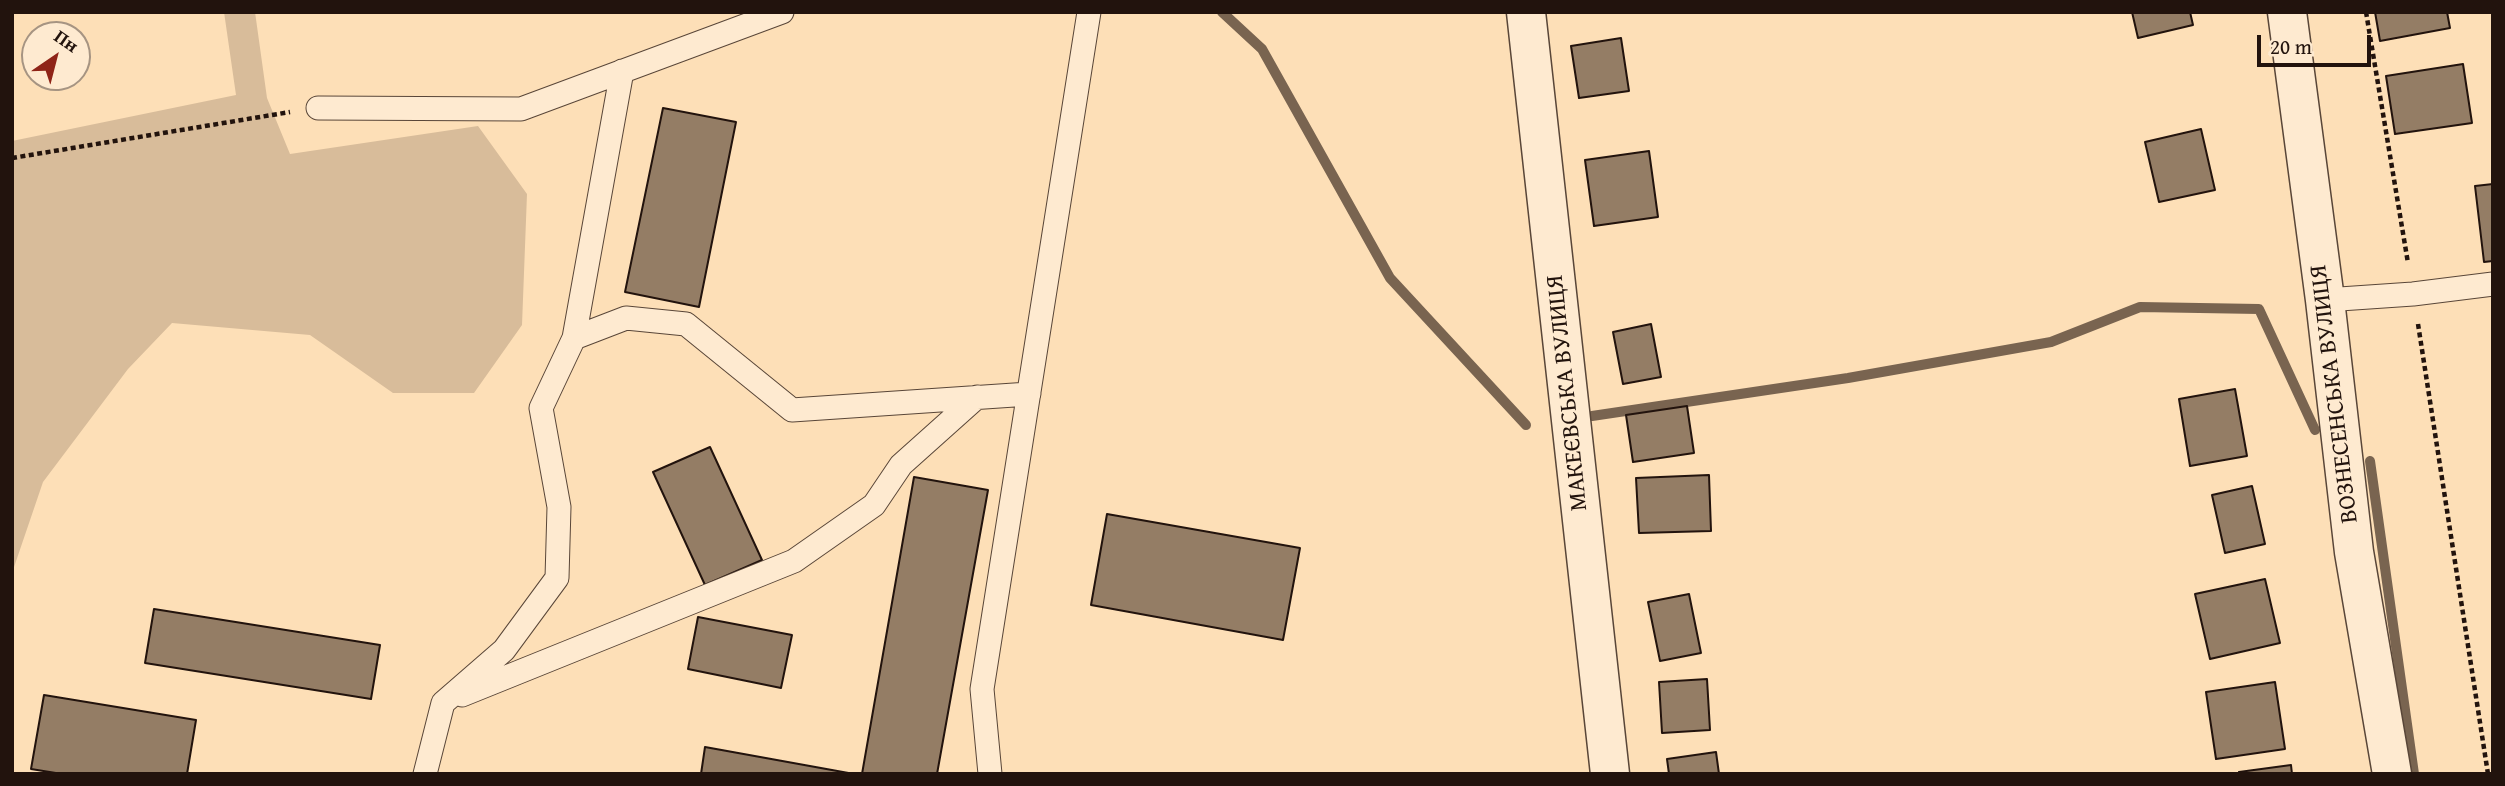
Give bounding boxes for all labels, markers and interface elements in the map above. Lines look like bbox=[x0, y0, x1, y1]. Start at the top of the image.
north arrow bbox=[21, 21, 91, 91]
scale bar bbox=[2260, 21, 2374, 65]
text: Пн bbox=[49, 22, 85, 59]
text: 20 m bbox=[2270, 31, 2312, 62]
street label: ВОЗНЕСЕНСЬКА ВУЛИЦЯ bbox=[2305, 263, 2365, 525]
street label: МАКЕЄВСЬКА ВУЛИЦЯ bbox=[1541, 274, 1595, 512]

